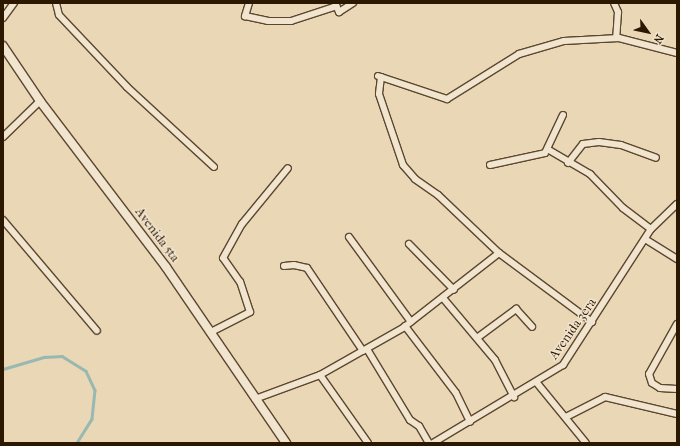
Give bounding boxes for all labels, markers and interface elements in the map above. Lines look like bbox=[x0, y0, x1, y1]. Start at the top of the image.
north arrow bbox=[628, 12, 668, 52]
text: N bbox=[651, 32, 666, 46]
street label: Avenida 5ta bbox=[131, 205, 183, 265]
street label: Avenida 3era bbox=[546, 295, 600, 363]

